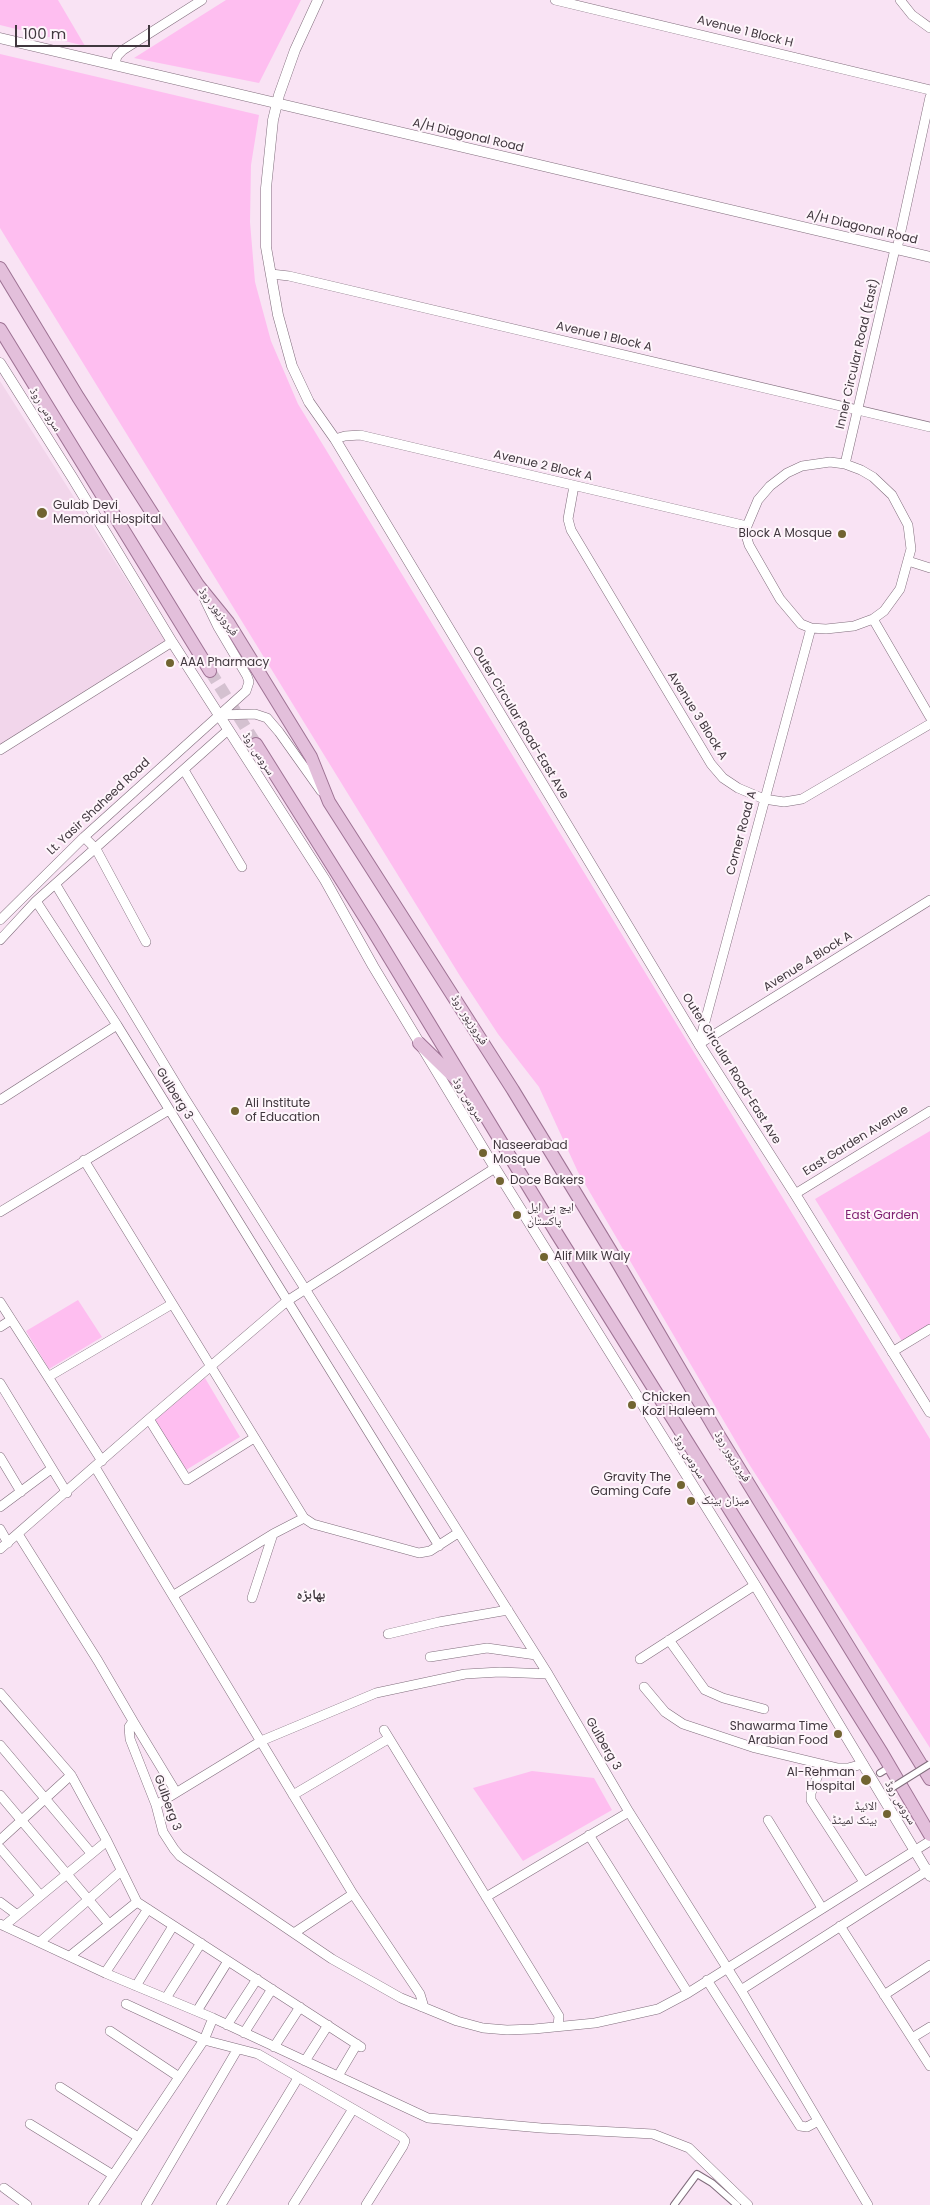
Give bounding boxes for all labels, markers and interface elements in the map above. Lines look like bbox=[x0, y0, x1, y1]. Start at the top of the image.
street label: Avenue 1 Block H bbox=[696, 13, 794, 51]
scale bar bbox=[18, 15, 152, 47]
text: 100 m bbox=[23, 23, 66, 44]
street label: A/H Diagonal Road bbox=[411, 116, 525, 156]
street label: A/H Diagonal Road bbox=[805, 208, 919, 248]
street label: Inner Circular Road (East) bbox=[834, 277, 882, 431]
street label: Avenue 1 Block A bbox=[555, 319, 653, 355]
street label: سروس روڈ bbox=[26, 385, 64, 435]
street label: Avenue 2 Block A bbox=[492, 448, 594, 484]
place label: Gulab Devi Memorial Hospital bbox=[53, 499, 161, 527]
marker: Gulab Devi Memorial Hospital bbox=[35, 506, 49, 520]
place label: Block A Mosque bbox=[739, 527, 832, 541]
marker: Block A Mosque bbox=[836, 528, 848, 540]
street label: فیروزپور روڈ bbox=[195, 585, 241, 639]
street label: Outer Circular Road-East Ave bbox=[469, 644, 571, 802]
place label: AAA Pharmacy bbox=[180, 656, 269, 670]
marker: AAA Pharmacy bbox=[164, 657, 176, 669]
street label: Avenue 3 Block A bbox=[664, 669, 730, 763]
street label: سروس روڈ bbox=[239, 730, 277, 778]
street label: Lt. Yasir Shaheed Road bbox=[45, 756, 153, 858]
street label: Corner Road A bbox=[724, 789, 760, 877]
street label: Avenue 4 Block A bbox=[761, 929, 855, 995]
street label: Outer Circular Road-East Ave bbox=[678, 991, 784, 1147]
street label: فیروزپور روڈ bbox=[447, 992, 491, 1048]
street label: Gulberg 3 bbox=[152, 1065, 196, 1123]
street label: سروس روڈ bbox=[449, 1075, 487, 1125]
place label: Ali Institute of Education bbox=[245, 1097, 320, 1125]
street label: East Garden Avenue bbox=[801, 1103, 911, 1179]
marker: Ali Institute of Education bbox=[229, 1105, 241, 1117]
place label: Naseerabad Mosque bbox=[493, 1139, 568, 1167]
marker: Naseerabad Mosque bbox=[477, 1147, 489, 1159]
place label: Doce Bakers bbox=[510, 1174, 584, 1188]
marker: Doce Bakers bbox=[494, 1175, 506, 1187]
place label: ایچ بی ایل پاکستان bbox=[527, 1201, 574, 1229]
marker: ایچ بی ایل پاکستان bbox=[511, 1209, 523, 1221]
park label: East Garden bbox=[845, 1209, 919, 1223]
place label: Alif Milk Waly bbox=[554, 1250, 630, 1264]
marker: Alif Milk Waly bbox=[538, 1251, 550, 1263]
place label: Chicken Kozi Haleem bbox=[642, 1391, 715, 1419]
marker: Chicken Kozi Haleem bbox=[626, 1399, 638, 1411]
street label: فیروزپور روڈ bbox=[711, 1429, 753, 1485]
street label: سروس روڈ bbox=[670, 1432, 708, 1482]
place label: Gravity The Gaming Cafe bbox=[590, 1471, 671, 1499]
marker: Gravity The Gaming Cafe bbox=[675, 1479, 687, 1491]
place label: میزان بینک bbox=[701, 1494, 749, 1508]
marker: میزان بینک bbox=[685, 1495, 697, 1507]
district label: بھابڑہ bbox=[297, 1587, 325, 1603]
street label: Gulberg 3 bbox=[582, 1715, 624, 1773]
place label: Shawarma Time Arabian Food bbox=[730, 1720, 828, 1748]
marker: Shawarma Time Arabian Food bbox=[832, 1728, 844, 1740]
place label: Al-Rehman Hospital bbox=[787, 1766, 855, 1794]
street label: Gulberg 3 bbox=[150, 1773, 184, 1833]
marker: Al-Rehman Hospital bbox=[859, 1773, 873, 1787]
street label: سروس روڈ bbox=[881, 1778, 919, 1828]
place label: الائیڈ بینک لمیٹڈ bbox=[832, 1800, 877, 1828]
marker: الائیڈ بینک لمیٹڈ bbox=[881, 1808, 893, 1820]

